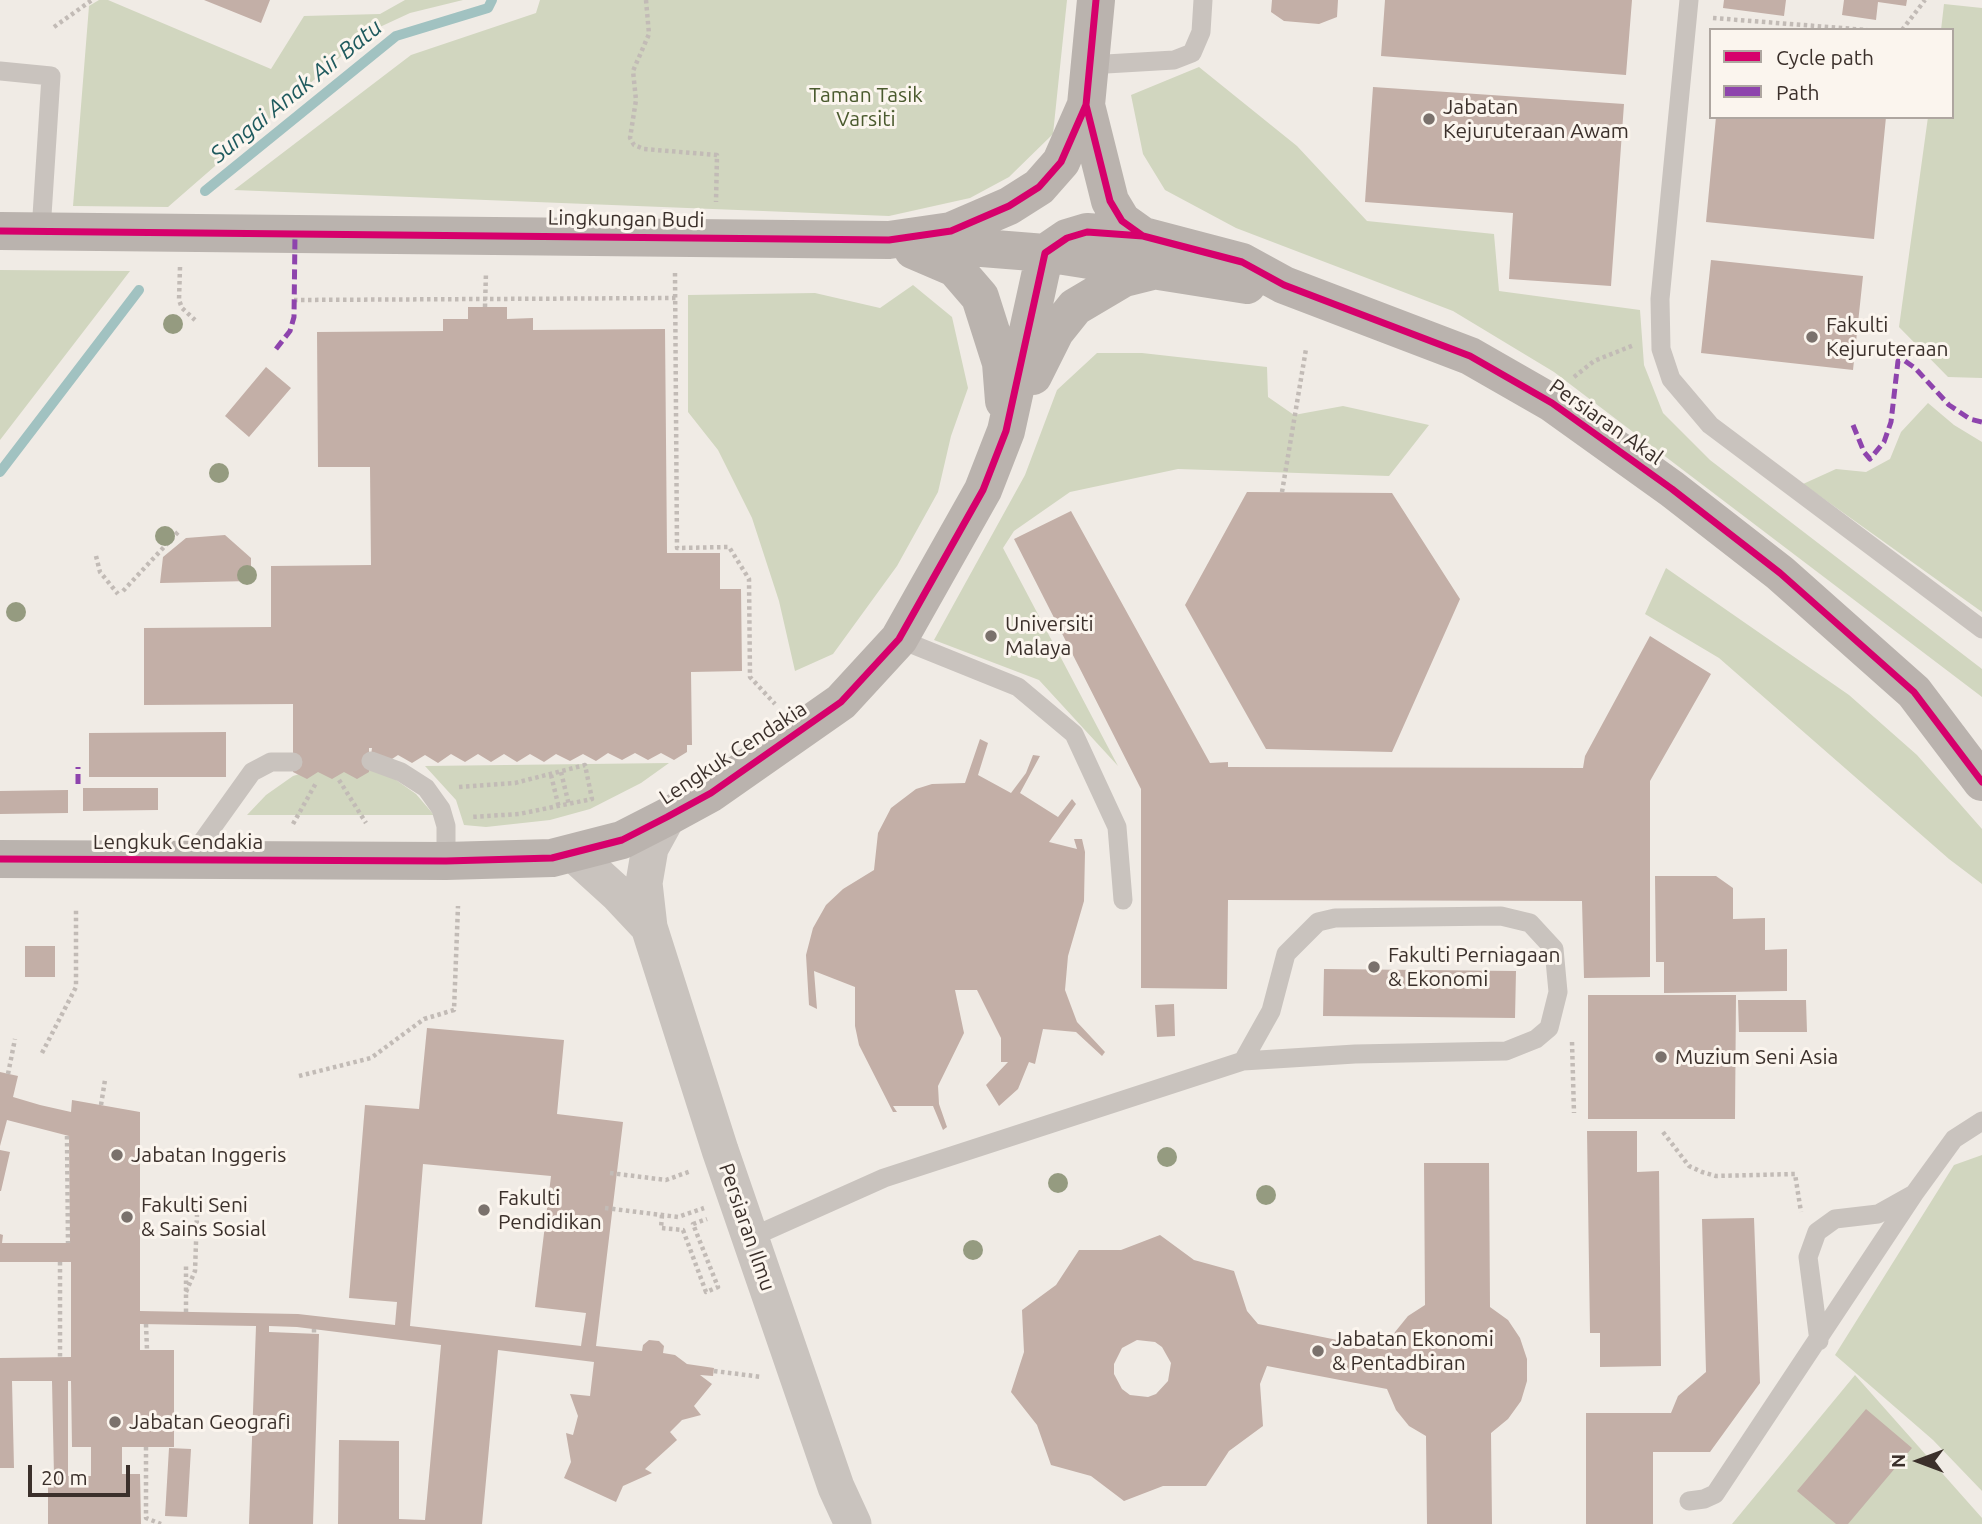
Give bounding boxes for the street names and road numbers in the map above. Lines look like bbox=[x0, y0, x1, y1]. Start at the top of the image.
street label: Lingkungan Budi bbox=[547, 205, 705, 233]
street label: Persiaran Akal bbox=[1544, 374, 1668, 470]
street label: Lengkuk Cendakia bbox=[655, 696, 811, 810]
street label: Lengkuk Cendakia bbox=[93, 829, 263, 855]
street label: Persiaran Ilmu bbox=[713, 1160, 781, 1294]

